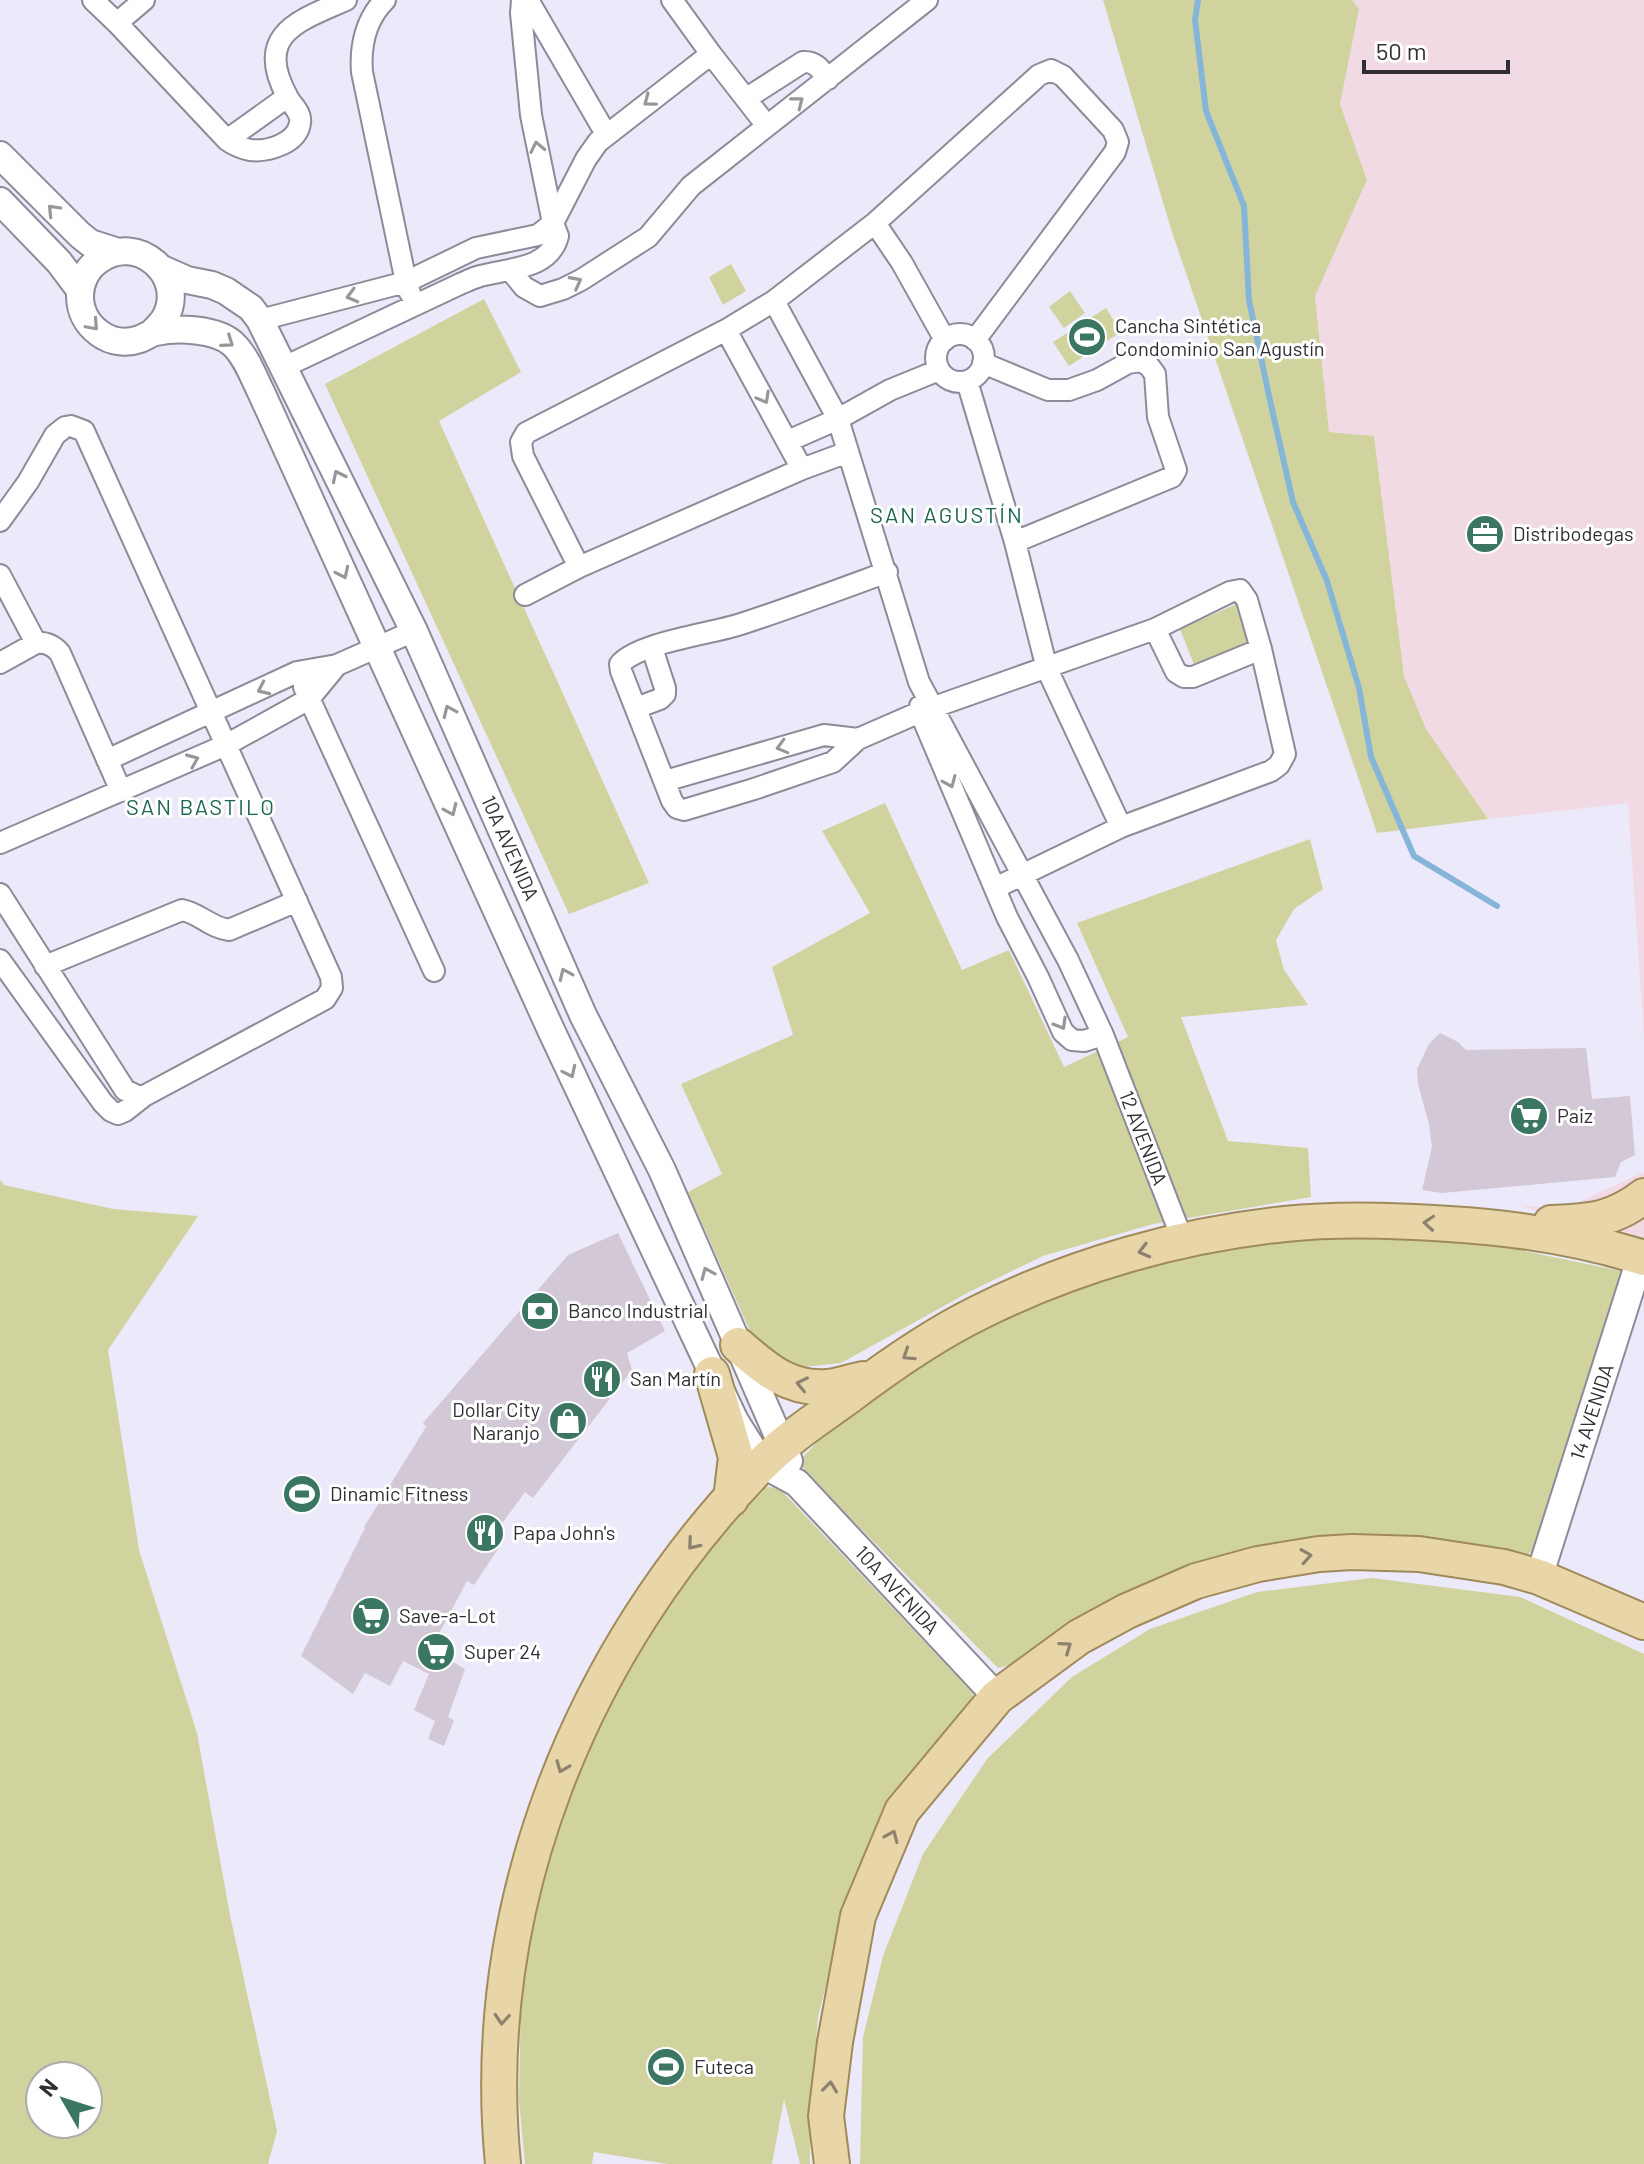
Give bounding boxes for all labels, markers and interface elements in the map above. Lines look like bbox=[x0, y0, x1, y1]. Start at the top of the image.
scale bar bbox=[1364, 24, 1508, 74]
text: 50 m bbox=[1376, 36, 1427, 65]
one-way arrow bbox=[643, 92, 658, 106]
one-way arrow bbox=[789, 98, 804, 112]
one-way arrow bbox=[529, 141, 546, 154]
one-way arrow bbox=[48, 205, 62, 219]
one-way arrow bbox=[568, 276, 582, 291]
one-way arrow bbox=[345, 287, 359, 304]
place label: Cancha Sintética Condominio San Agustín bbox=[1115, 313, 1325, 360]
one-way arrow bbox=[83, 316, 98, 331]
sports icon: Cancha Sintética Condominio San Agustín bbox=[1066, 316, 1108, 358]
one-way arrow bbox=[219, 333, 233, 348]
one-way arrow bbox=[754, 389, 770, 404]
one-way arrow bbox=[332, 470, 348, 484]
district label: SAN AGUSTÍN bbox=[870, 501, 1024, 527]
office icon: Distribodegas bbox=[1464, 513, 1506, 555]
place label: Distribodegas bbox=[1513, 521, 1634, 545]
one-way arrow bbox=[334, 565, 350, 579]
one-way arrow bbox=[256, 679, 271, 695]
one-way arrow bbox=[443, 705, 459, 719]
one-way arrow bbox=[775, 738, 789, 755]
one-way arrow bbox=[185, 753, 199, 769]
one-way arrow bbox=[940, 774, 956, 788]
street label: 10A AVENIDA bbox=[477, 792, 545, 904]
district label: SAN BASTILO bbox=[126, 793, 276, 819]
one-way arrow bbox=[441, 801, 457, 816]
one-way arrow bbox=[559, 968, 575, 983]
one-way arrow bbox=[1051, 1015, 1067, 1030]
one-way arrow bbox=[560, 1063, 576, 1078]
street label: 12 AVENIDA bbox=[1115, 1087, 1173, 1188]
supermarket icon: Paiz bbox=[1508, 1095, 1550, 1137]
place label: Paiz bbox=[1557, 1103, 1593, 1127]
one-way arrow bbox=[1423, 1215, 1436, 1232]
one-way arrow bbox=[1138, 1242, 1152, 1258]
one-way arrow bbox=[700, 1267, 716, 1282]
bank icon: Banco Industrial bbox=[519, 1290, 561, 1332]
place label: Banco Industrial bbox=[568, 1298, 708, 1322]
one-way arrow bbox=[902, 1345, 916, 1360]
restaurant icon: San Martín bbox=[581, 1358, 623, 1400]
street label: 14 AVENIDA bbox=[1564, 1361, 1618, 1463]
place label: San Martín bbox=[630, 1366, 721, 1390]
one-way arrow bbox=[795, 1376, 809, 1393]
place label: Dollar City Naranjo bbox=[452, 1397, 540, 1444]
shop icon: Dollar City Naranjo bbox=[547, 1400, 589, 1442]
sports icon: Dinamic Fitness bbox=[281, 1473, 323, 1515]
place label: Dinamic Fitness bbox=[330, 1481, 468, 1505]
restaurant icon: Papa John's bbox=[464, 1512, 506, 1554]
place label: Papa John's bbox=[513, 1520, 615, 1544]
one-way arrow bbox=[688, 1535, 703, 1549]
street label: 10A AVENIDA bbox=[851, 1540, 945, 1638]
one-way arrow bbox=[1300, 1548, 1313, 1565]
supermarket icon: Save-a-Lot bbox=[350, 1595, 392, 1637]
place label: Save-a-Lot bbox=[399, 1603, 496, 1627]
supermarket icon: Super 24 bbox=[415, 1631, 457, 1673]
place label: Super 24 bbox=[464, 1639, 541, 1663]
one-way arrow bbox=[1057, 1642, 1071, 1657]
one-way arrow bbox=[555, 1759, 571, 1773]
one-way arrow bbox=[882, 1830, 898, 1844]
one-way arrow bbox=[494, 2013, 511, 2026]
sports icon: Futeca bbox=[645, 2046, 687, 2088]
place label: Futeca bbox=[694, 2054, 754, 2078]
north arrow bbox=[24, 2060, 104, 2140]
text: N bbox=[33, 2073, 62, 2101]
one-way arrow bbox=[821, 2080, 838, 2093]

